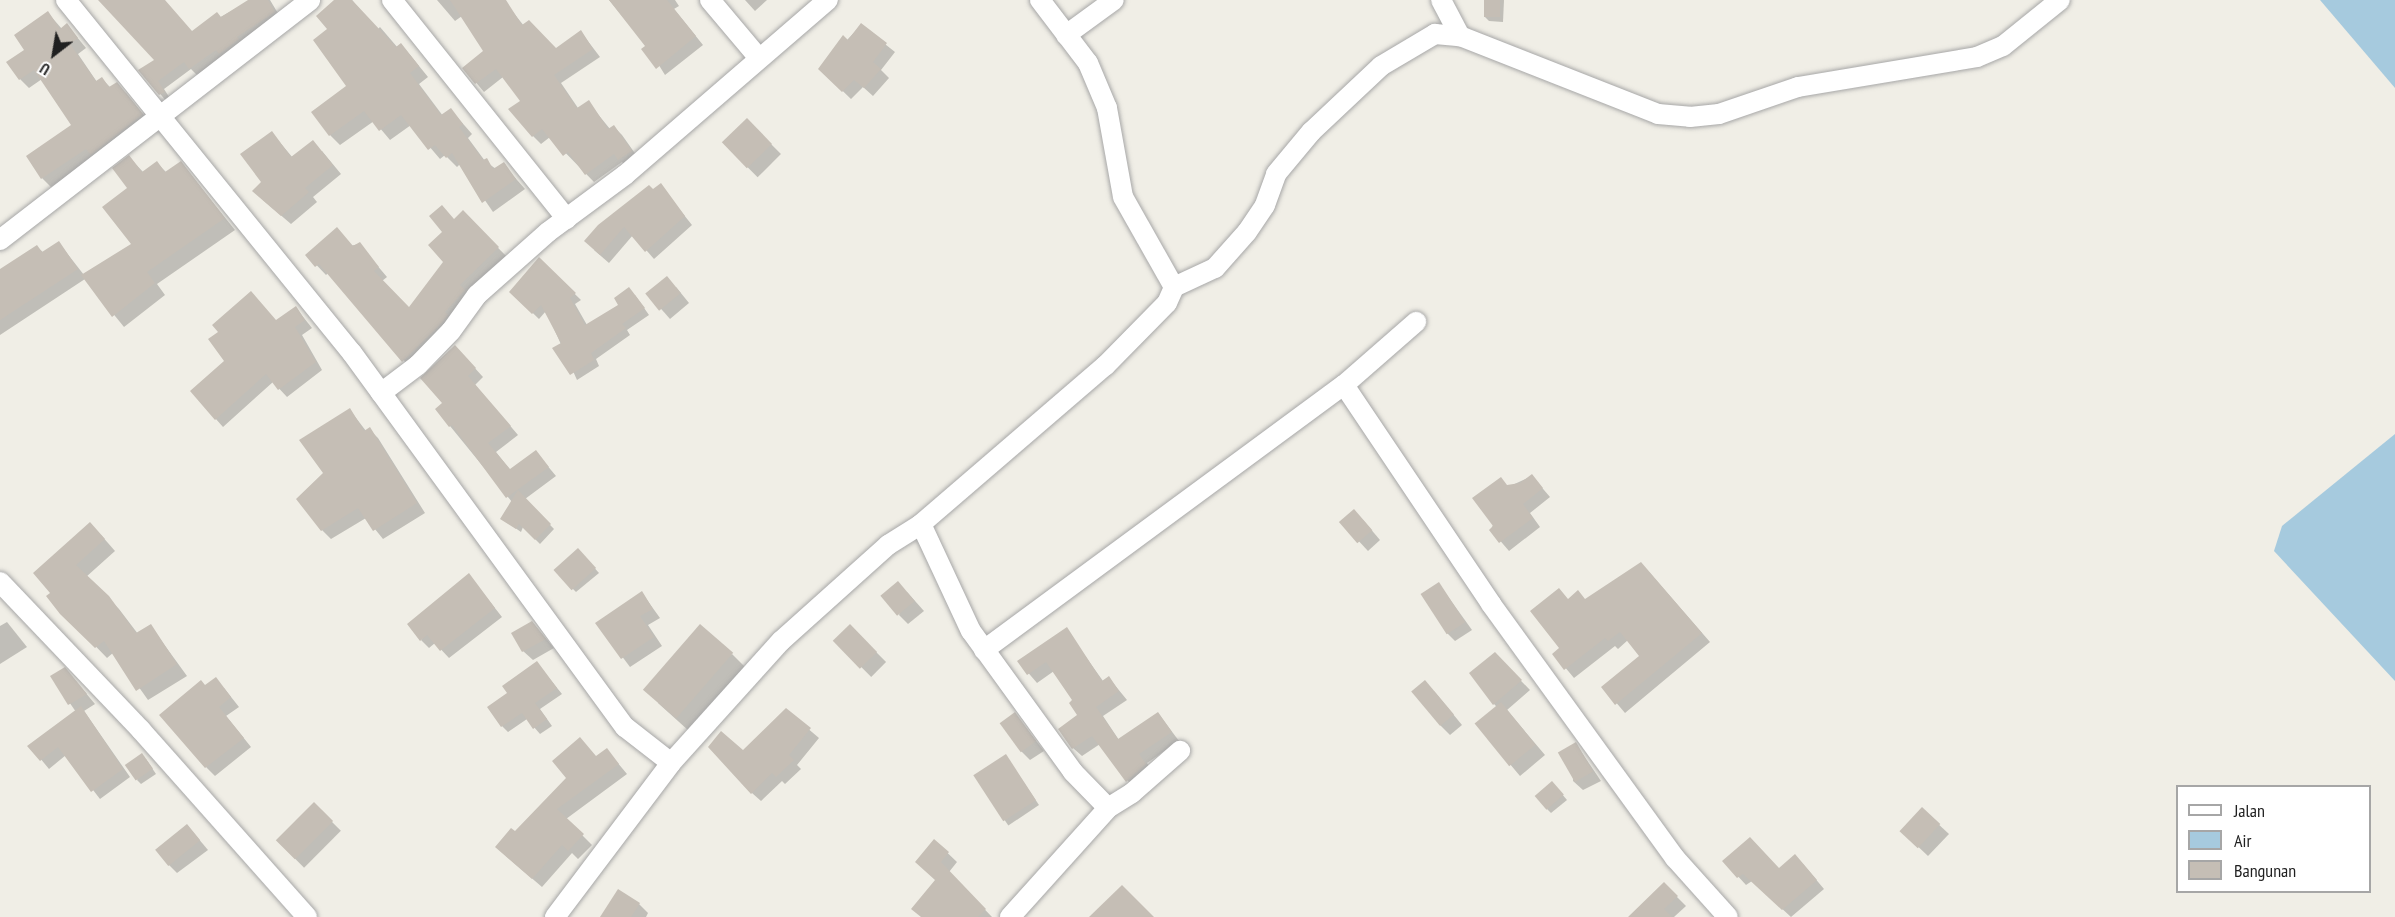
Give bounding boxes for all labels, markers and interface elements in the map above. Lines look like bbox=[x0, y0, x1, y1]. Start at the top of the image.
north arrow bbox=[24, 24, 84, 84]
text: U bbox=[36, 59, 53, 80]
legend bbox=[2176, 785, 2371, 893]
text: Jalan bbox=[2234, 799, 2265, 822]
text: Air bbox=[2234, 829, 2251, 852]
text: Bangunan bbox=[2234, 859, 2296, 882]

